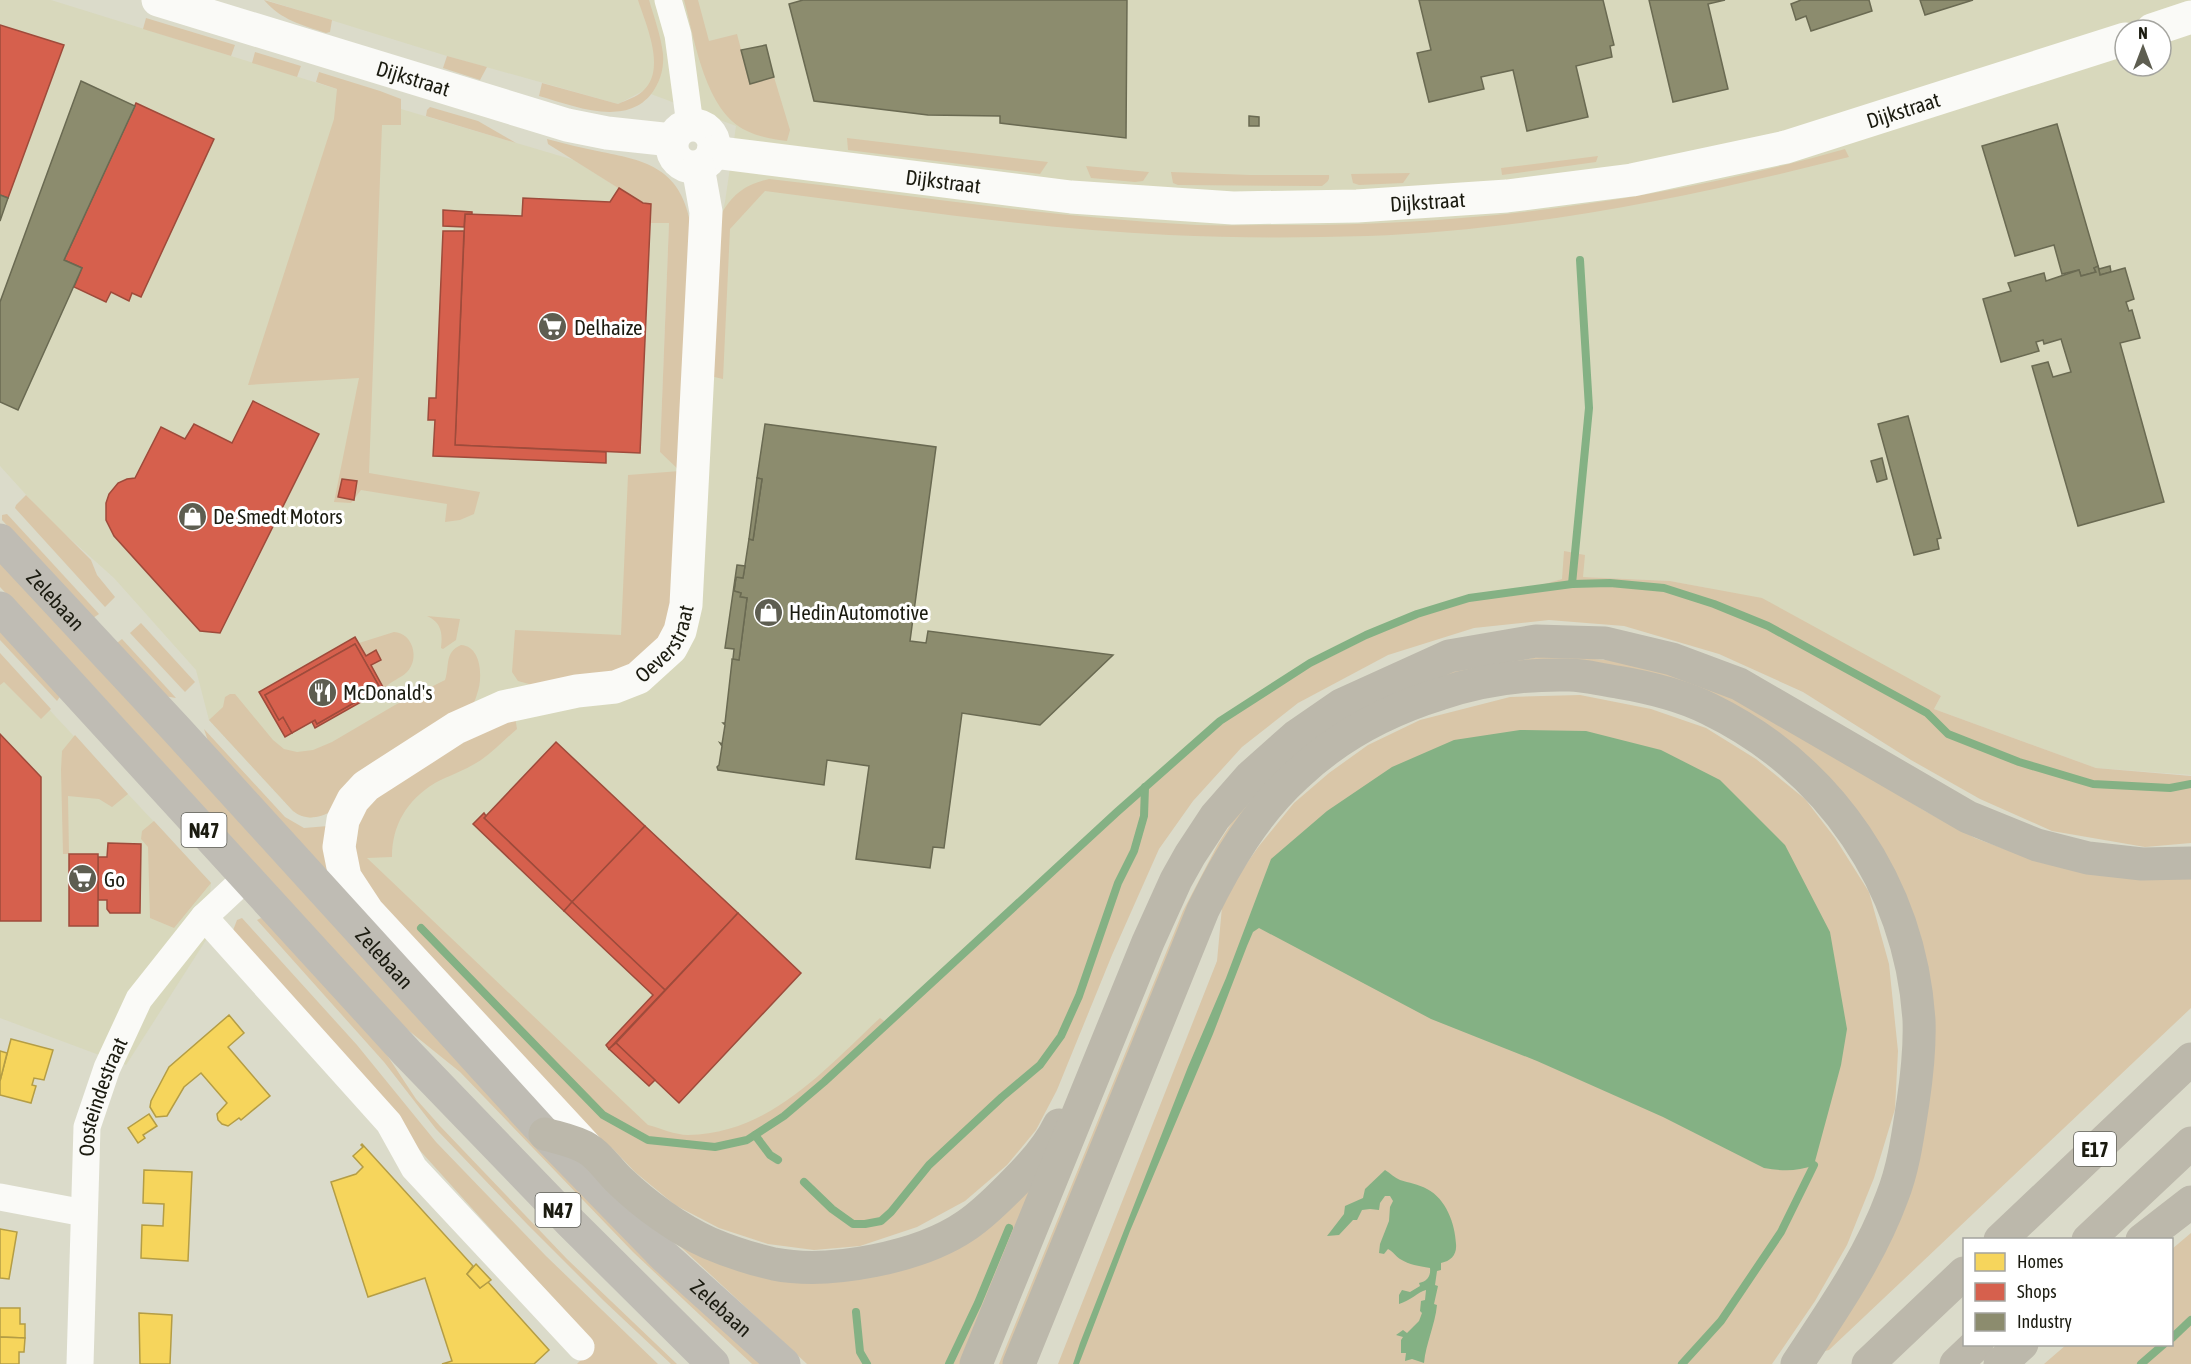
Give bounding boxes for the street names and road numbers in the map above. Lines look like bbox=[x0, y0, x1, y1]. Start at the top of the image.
street label: Dijkstraat bbox=[374, 56, 453, 101]
street label: Dijkstraat bbox=[1864, 87, 1943, 133]
street label: Dijkstraat bbox=[904, 164, 982, 198]
street label: Dijkstraat bbox=[1389, 187, 1466, 216]
street label: Zelebaan bbox=[22, 565, 90, 635]
street label: Oeverstraat bbox=[630, 602, 698, 687]
road number: N47 bbox=[182, 813, 226, 847]
street label: Zelebaan bbox=[351, 923, 418, 993]
street label: Oosteindestraat bbox=[74, 1033, 132, 1157]
road number: E17 bbox=[2074, 1132, 2116, 1166]
road number: N47 bbox=[536, 1193, 580, 1227]
street label: Zelebaan bbox=[686, 1274, 757, 1341]

